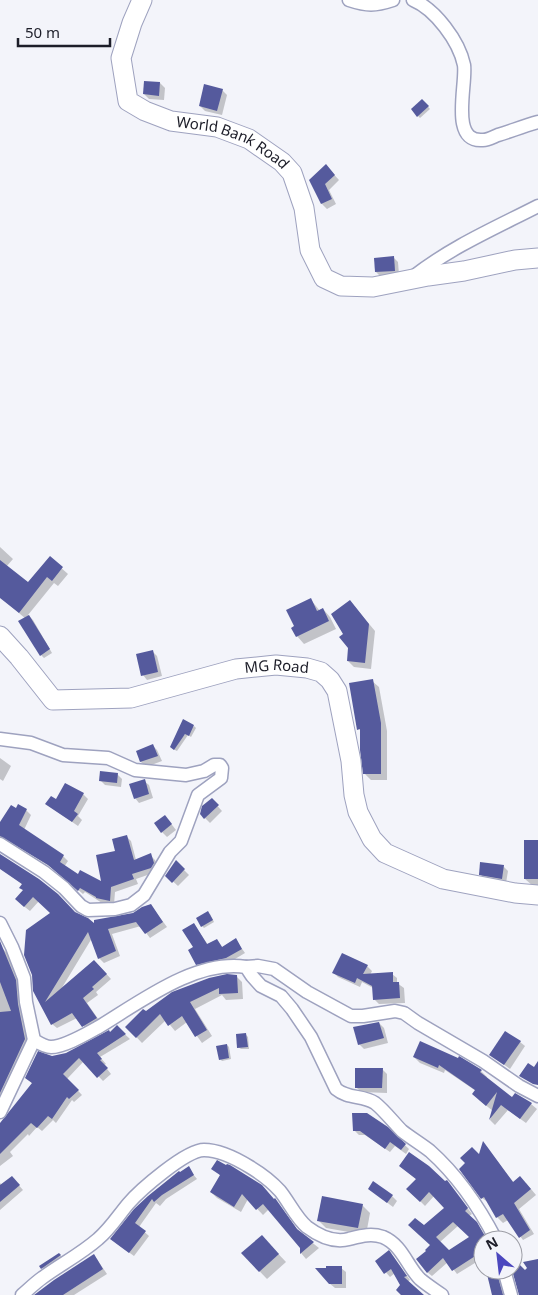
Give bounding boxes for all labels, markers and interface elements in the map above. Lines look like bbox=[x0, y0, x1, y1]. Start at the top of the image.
scale bar bbox=[18, 15, 110, 47]
text: 50 m bbox=[25, 22, 60, 42]
street label: World Bank Road bbox=[175, 111, 294, 172]
street label: MG Road bbox=[244, 654, 310, 677]
north arrow bbox=[473, 1230, 523, 1280]
text: N bbox=[482, 1232, 501, 1254]

